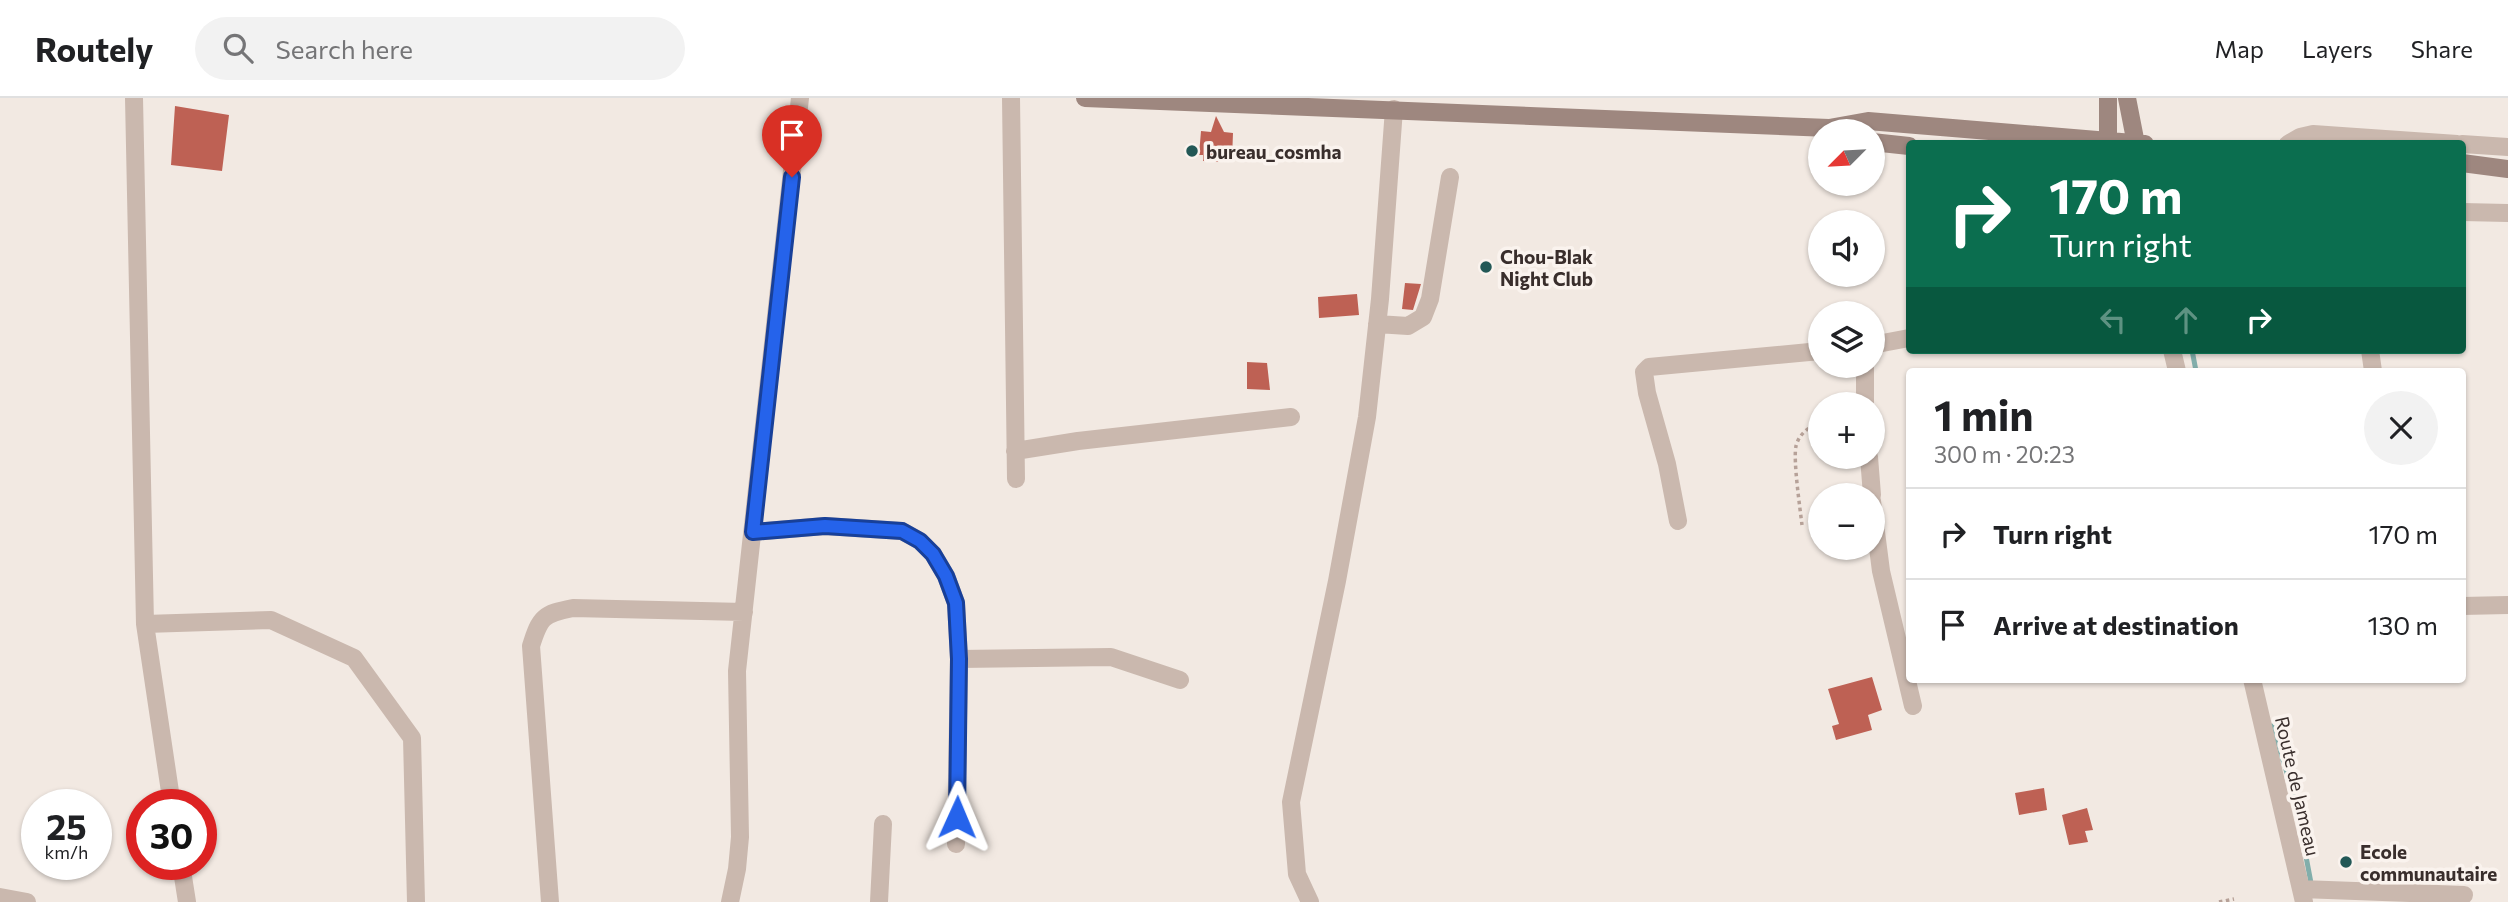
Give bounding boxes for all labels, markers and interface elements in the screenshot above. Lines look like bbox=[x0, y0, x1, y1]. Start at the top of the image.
search box bbox=[195, 17, 685, 80]
text: Routely bbox=[35, 28, 153, 69]
icon: search bbox=[219, 29, 257, 67]
text: Search here bbox=[275, 33, 413, 64]
text: Map bbox=[2215, 34, 2264, 63]
text: Layers bbox=[2302, 34, 2373, 63]
text: Share bbox=[2411, 34, 2473, 63]
pin bbox=[762, 105, 822, 177]
icon: arrive bbox=[773, 116, 811, 154]
north arrow bbox=[1808, 119, 1885, 196]
map controls bbox=[1808, 119, 1885, 560]
place label: bureau_cosmha bbox=[1206, 140, 1341, 163]
marker: bureau_cosmha bbox=[1184, 143, 1200, 159]
text: 170 m bbox=[2049, 164, 2182, 224]
icon: right bbox=[1934, 168, 2025, 259]
button: sound bbox=[1808, 210, 1885, 287]
text: Turn right bbox=[2049, 224, 2192, 264]
place label: Chou-Blak Night Club bbox=[1500, 245, 1593, 290]
marker: Chou-Blak Night Club bbox=[1478, 259, 1494, 275]
button: layers bbox=[1808, 301, 1885, 378]
icon: left bbox=[2094, 301, 2132, 339]
icon: ahead bbox=[2167, 301, 2205, 339]
icon: right bbox=[2240, 301, 2278, 339]
text: 1 min bbox=[1934, 388, 2034, 440]
button: close bbox=[2364, 391, 2438, 465]
button: + bbox=[1808, 392, 1885, 469]
text: 300 m · 20:23 bbox=[1934, 440, 2075, 468]
button: − bbox=[1808, 483, 1885, 560]
icon: right bbox=[1934, 515, 1972, 553]
text: Turn right bbox=[1993, 518, 2112, 549]
text: 170 m bbox=[2369, 518, 2438, 549]
icon: arrive bbox=[1934, 606, 1972, 644]
text: Arrive at destination bbox=[1993, 609, 2239, 640]
text: 130 m bbox=[2367, 609, 2438, 640]
street label: Route de Jameau bbox=[2271, 714, 2325, 858]
position arrow bbox=[920, 780, 994, 854]
speed limit sign: 30 bbox=[126, 789, 217, 880]
text: 25 bbox=[46, 804, 87, 847]
place label: Ecole communautaire bbox=[2360, 840, 2497, 885]
text: km/h bbox=[45, 841, 88, 863]
marker: Ecole communautaire bbox=[2338, 854, 2354, 870]

